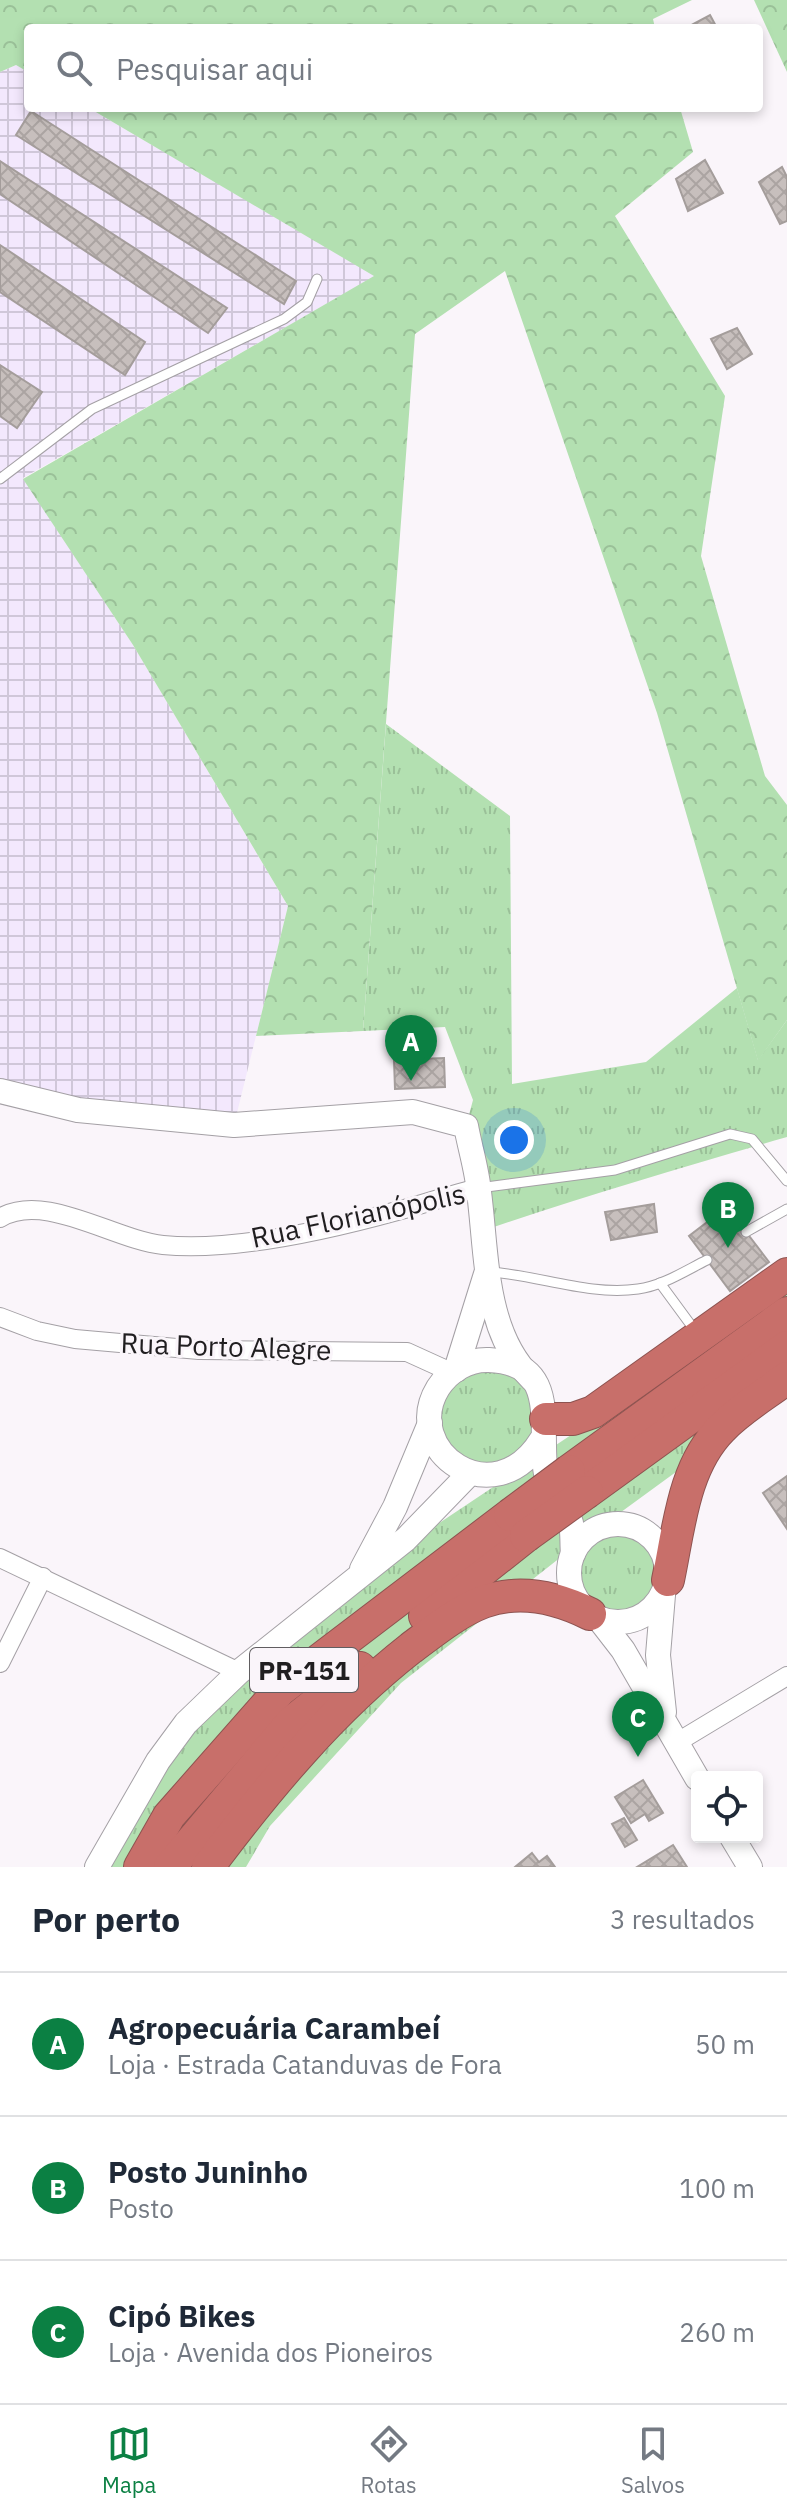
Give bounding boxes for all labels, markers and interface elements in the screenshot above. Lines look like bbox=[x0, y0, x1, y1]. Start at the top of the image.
search box bbox=[24, 24, 763, 112]
icon: search bbox=[52, 46, 96, 90]
text: Pesquisar aqui bbox=[116, 49, 313, 88]
pin: A bbox=[385, 1015, 437, 1081]
your location bbox=[494, 1120, 534, 1160]
street label: Rua Florianópolis bbox=[247, 1174, 469, 1256]
pin: B bbox=[702, 1182, 754, 1248]
street label: Rua Porto Alegre bbox=[120, 1324, 332, 1368]
road number: PR-151 bbox=[250, 1648, 358, 1692]
pin: C bbox=[612, 1691, 664, 1757]
map controls bbox=[691, 1771, 763, 1843]
button: locate bbox=[691, 1771, 763, 1843]
text: Por perto bbox=[32, 1897, 180, 1941]
text: 3 resultados bbox=[610, 1902, 755, 1936]
text: Agropecuária Carambeí bbox=[108, 2008, 440, 2047]
text: A bbox=[49, 2027, 67, 2061]
text: 50 m bbox=[695, 2027, 755, 2061]
text: Loja · Estrada Catanduvas de Fora bbox=[108, 2047, 502, 2081]
text: Posto Juninho bbox=[108, 2152, 308, 2191]
text: B bbox=[49, 2171, 67, 2205]
text: 100 m bbox=[679, 2171, 755, 2205]
text: Posto bbox=[108, 2191, 174, 2225]
text: Cipó Bikes bbox=[108, 2296, 255, 2335]
text: C bbox=[50, 2315, 66, 2349]
text: 260 m bbox=[679, 2315, 755, 2349]
text: Loja · Avenida dos Pioneiros bbox=[108, 2335, 433, 2369]
tab: Mapa bbox=[102, 2422, 156, 2499]
tab: Rotas bbox=[360, 2422, 417, 2499]
tab: Salvos bbox=[621, 2422, 685, 2499]

